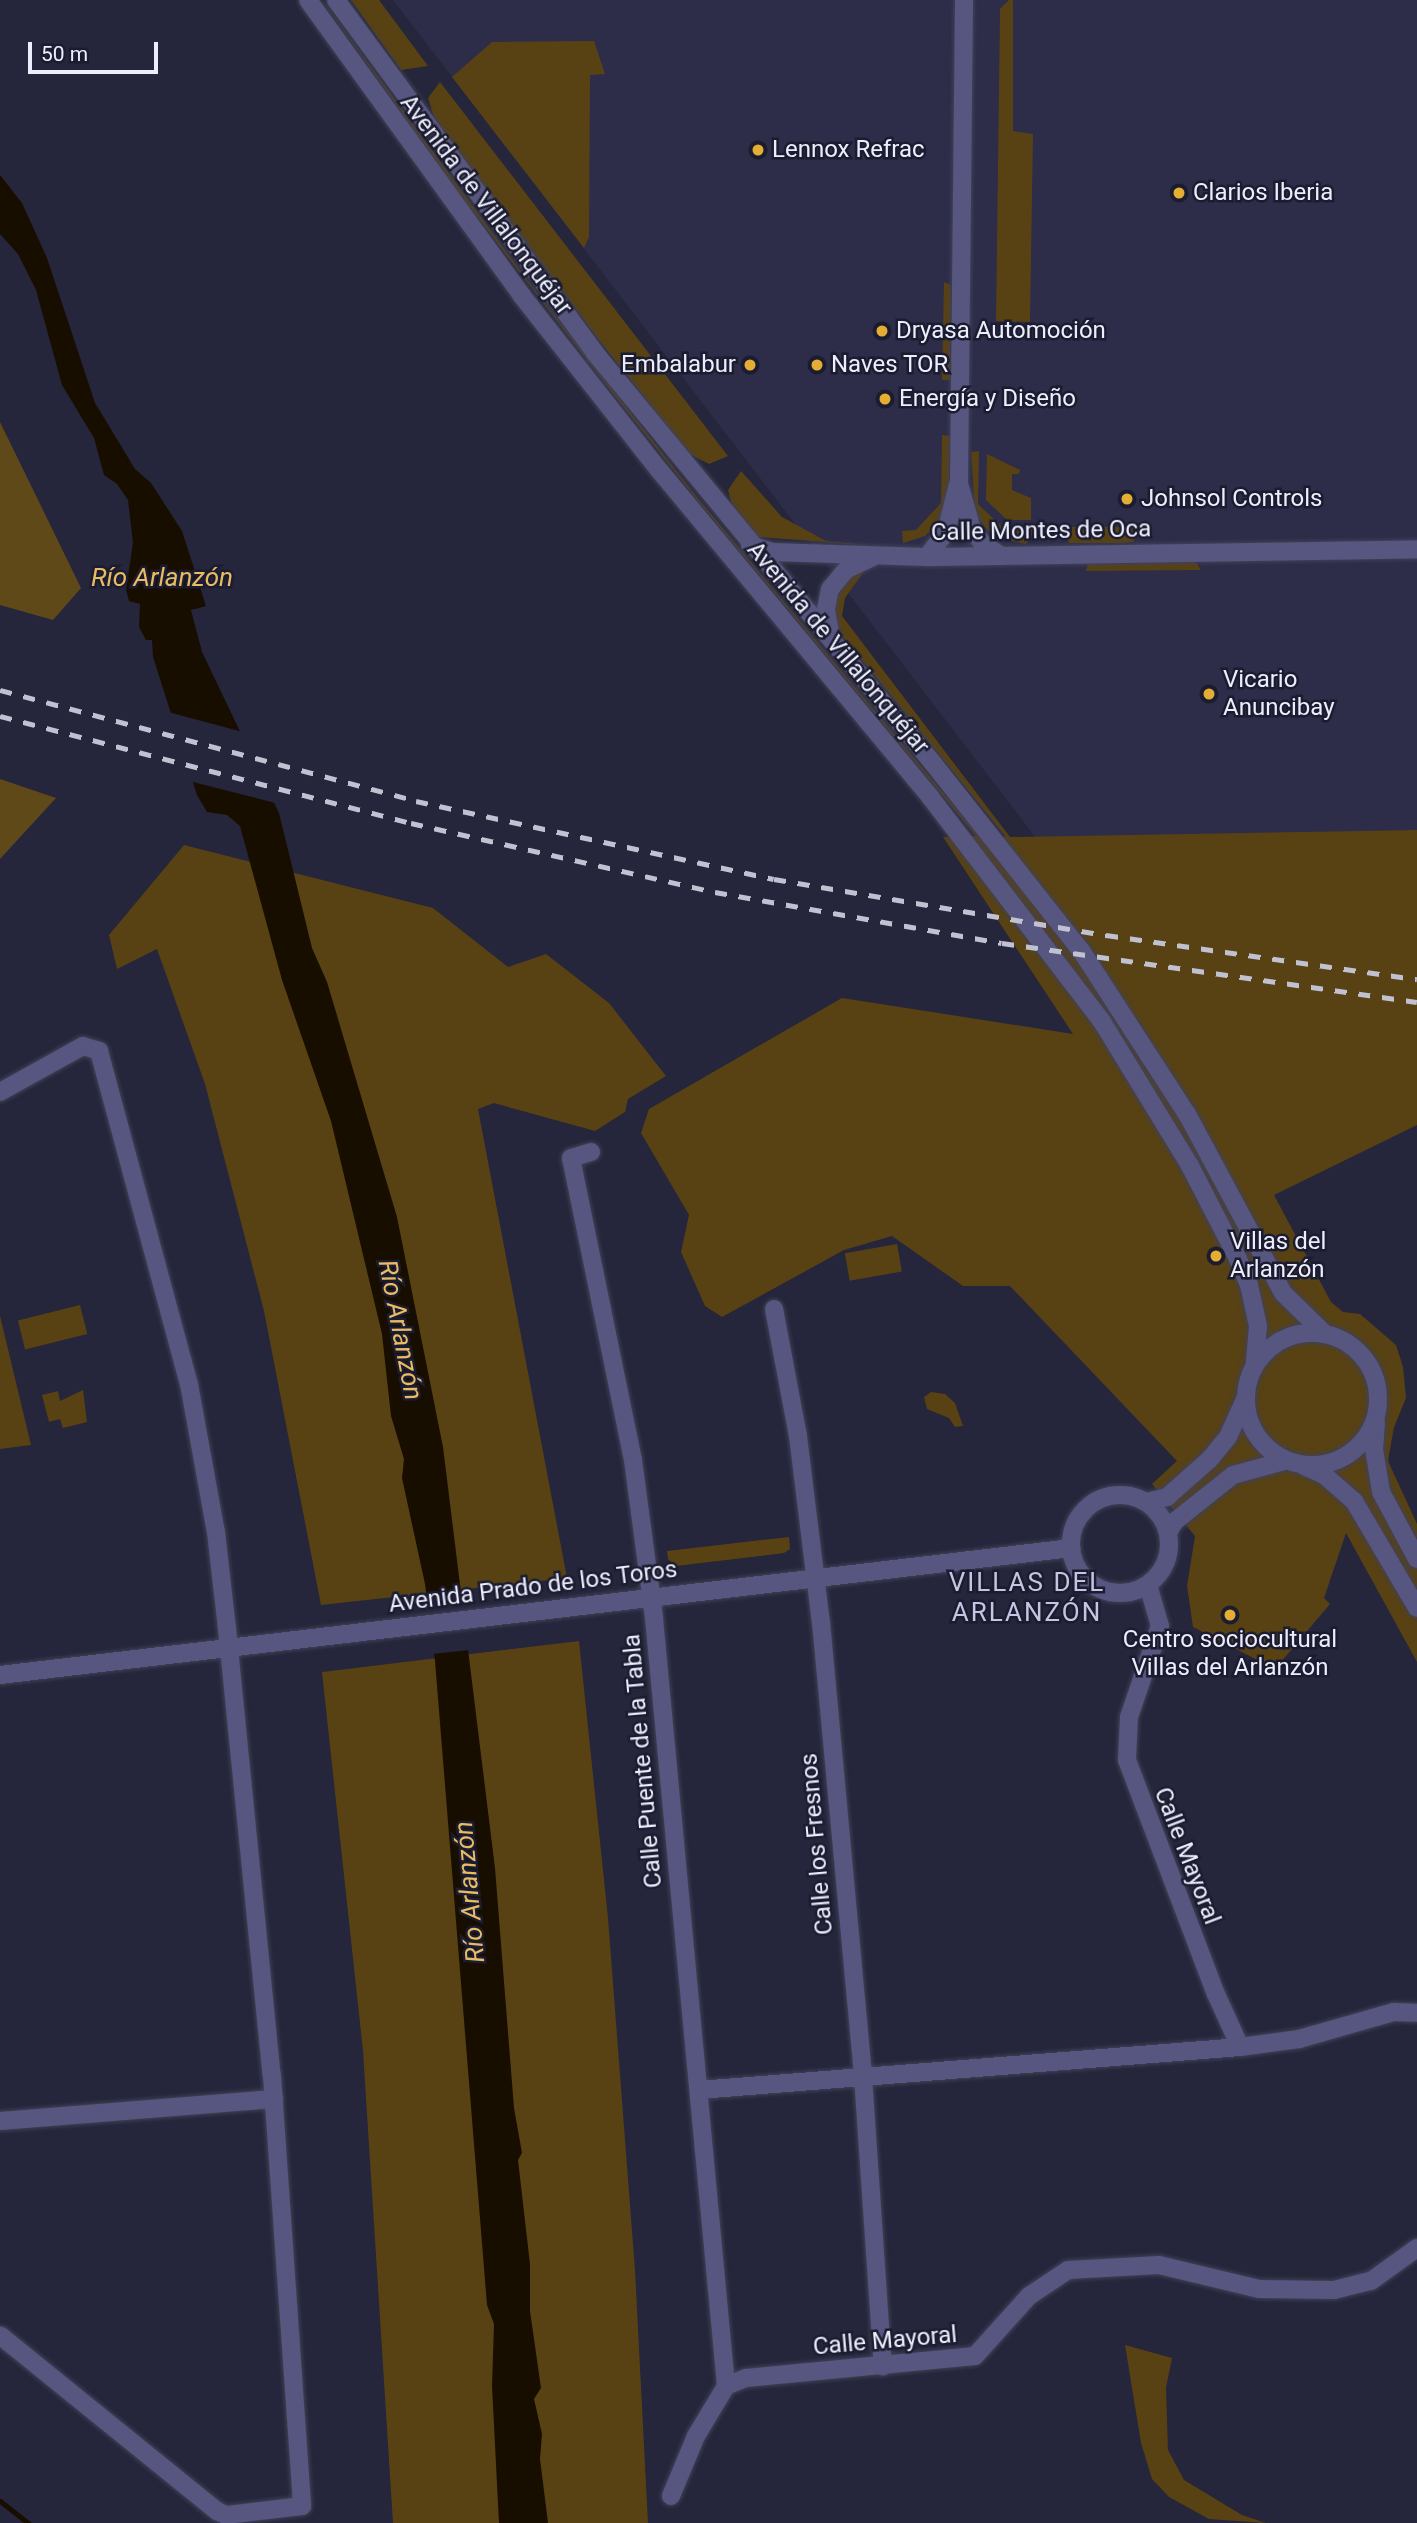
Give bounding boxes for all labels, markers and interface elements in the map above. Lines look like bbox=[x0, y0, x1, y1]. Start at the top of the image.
scale bar bbox=[32, 28, 161, 72]
text: 50 m bbox=[41, 42, 88, 66]
street label: Avenida de Villalonquéjar bbox=[394, 89, 578, 321]
place label: Lennox Refrac bbox=[772, 136, 925, 164]
marker: Lennox Refrac bbox=[750, 142, 766, 158]
place label: Clarios Iberia bbox=[1193, 179, 1333, 207]
marker: Clarios Iberia bbox=[1171, 185, 1187, 201]
place label: Dryasa Automoción bbox=[896, 317, 1106, 345]
marker: Dryasa Automoción bbox=[874, 323, 890, 339]
place label: Embalabur bbox=[621, 351, 736, 379]
place label: Naves TOR bbox=[831, 351, 949, 379]
marker: Embalabur bbox=[742, 357, 758, 373]
marker: Naves TOR bbox=[809, 357, 825, 373]
place label: Energía y Diseño bbox=[899, 385, 1076, 413]
marker: Energía y Diseño bbox=[877, 391, 893, 407]
place label: Johnsol Controls bbox=[1141, 485, 1322, 513]
marker: Johnsol Controls bbox=[1119, 491, 1135, 507]
street label: Calle Montes de Oca bbox=[931, 515, 1151, 547]
street label: Avenida de Villalonquéjar bbox=[741, 536, 935, 760]
water label: Río Arlanzón bbox=[91, 562, 233, 594]
place label: Vicario Anuncibay bbox=[1223, 666, 1335, 722]
marker: Vicario Anuncibay bbox=[1201, 686, 1217, 702]
place label: Villas del Arlanzón bbox=[1230, 1228, 1326, 1284]
marker: Villas del Arlanzón bbox=[1208, 1248, 1224, 1264]
water label: Río Arlanzón bbox=[371, 1257, 429, 1403]
street label: Avenida Prado de los Toros bbox=[387, 1555, 679, 1619]
district label: VILLAS DEL ARLANZÓN bbox=[950, 1567, 1104, 1628]
marker: Centro sociocultural Villas del Arlanzón bbox=[1222, 1607, 1238, 1623]
place label: Centro sociocultural Villas del Arlanzón bbox=[1123, 1626, 1337, 1682]
street label: Calle Puente de la Tabla bbox=[618, 1633, 668, 1889]
street label: Calle los Fresnos bbox=[795, 1752, 839, 1936]
street label: Calle Mayoral bbox=[1148, 1783, 1226, 1929]
water label: Río Arlanzón bbox=[448, 1820, 492, 1964]
street label: Calle Mayoral bbox=[812, 2320, 958, 2362]

